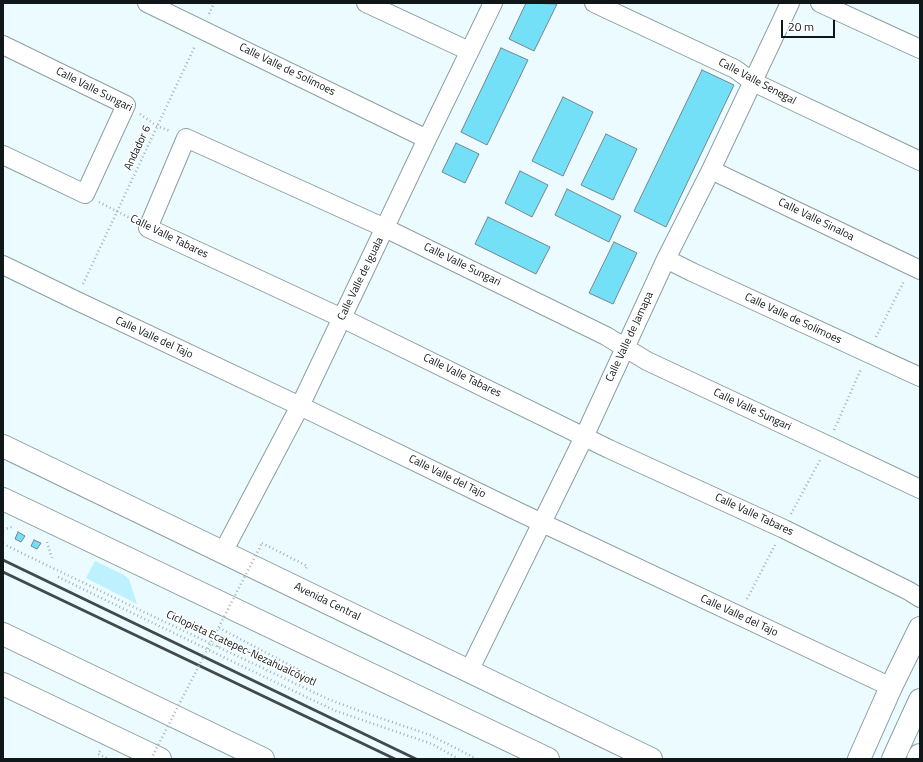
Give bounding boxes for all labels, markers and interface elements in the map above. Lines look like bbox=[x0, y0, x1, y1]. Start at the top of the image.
scale bar bbox=[783, 12, 837, 38]
text: 20 m bbox=[788, 17, 814, 36]
street label: Calle Valle de Solimoes bbox=[237, 41, 337, 99]
street label: Calle Valle Senegal bbox=[716, 56, 798, 108]
street label: Calle Valle Sungari bbox=[53, 65, 135, 115]
street label: Andador 6 bbox=[122, 124, 154, 172]
street label: Calle Valle Sinaloa bbox=[776, 196, 856, 244]
street label: Calle Valle Tabares bbox=[128, 212, 210, 262]
street label: Calle Valle de Iguala bbox=[335, 235, 387, 323]
street label: Calle Valle Sungari bbox=[421, 241, 503, 289]
street label: Calle Valle de Jamapa bbox=[603, 290, 657, 384]
street label: Calle Valle de Solimoes bbox=[742, 291, 844, 347]
street label: Calle Valle del Tajo bbox=[113, 314, 195, 362]
street label: Calle Valle Tabares bbox=[421, 351, 503, 401]
street label: Calle Valle Sungari bbox=[711, 386, 793, 434]
street label: Calle Valle del Tajo bbox=[406, 453, 488, 501]
street label: Calle Valle Tabares bbox=[713, 491, 795, 539]
street label: Avenida Central bbox=[292, 580, 362, 624]
street label: Calle Valle del Tajo bbox=[698, 592, 780, 640]
street label: Ciclopista Ecatepec-Nezahualcóyotl bbox=[164, 608, 318, 690]

